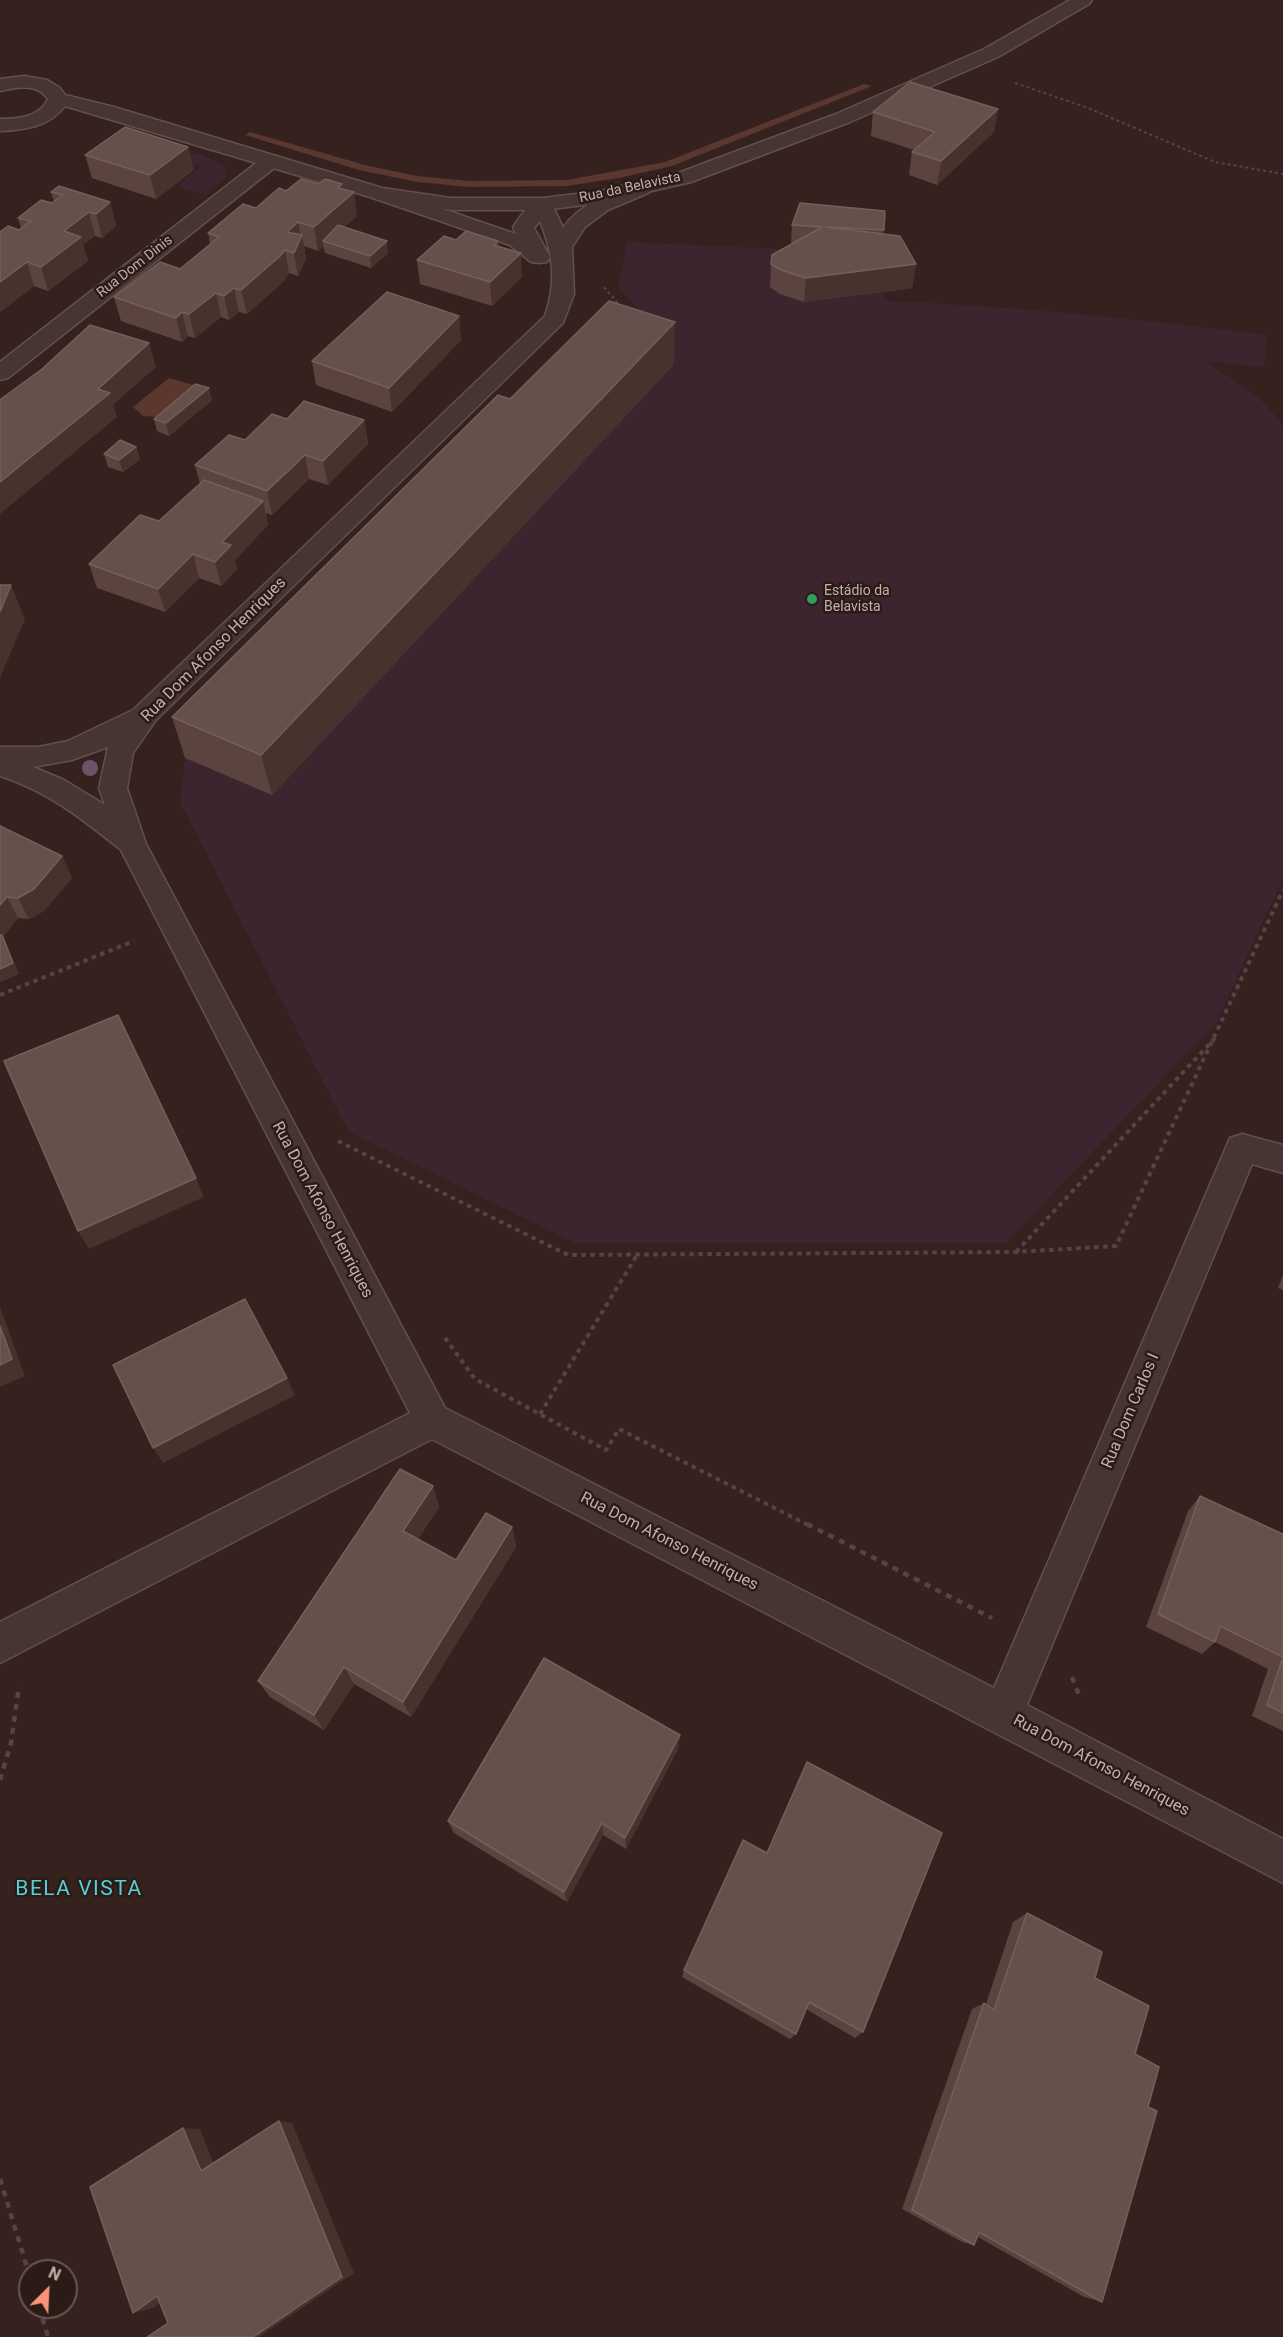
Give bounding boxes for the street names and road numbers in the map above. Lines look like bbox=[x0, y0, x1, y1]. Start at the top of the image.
street label: Rua da Belavista bbox=[578, 169, 682, 207]
street label: Rua Dom Dinis bbox=[94, 232, 176, 302]
street label: Rua Dom Afonso Henriques bbox=[138, 574, 290, 726]
street label: Rua Dom Afonso Henriques bbox=[267, 1119, 377, 1301]
street label: Rua Dom Carlos I bbox=[1098, 1351, 1164, 1471]
street label: Rua Dom Afonso Henriques bbox=[577, 1489, 761, 1595]
street label: Rua Dom Afonso Henriques bbox=[1010, 1711, 1192, 1821]

